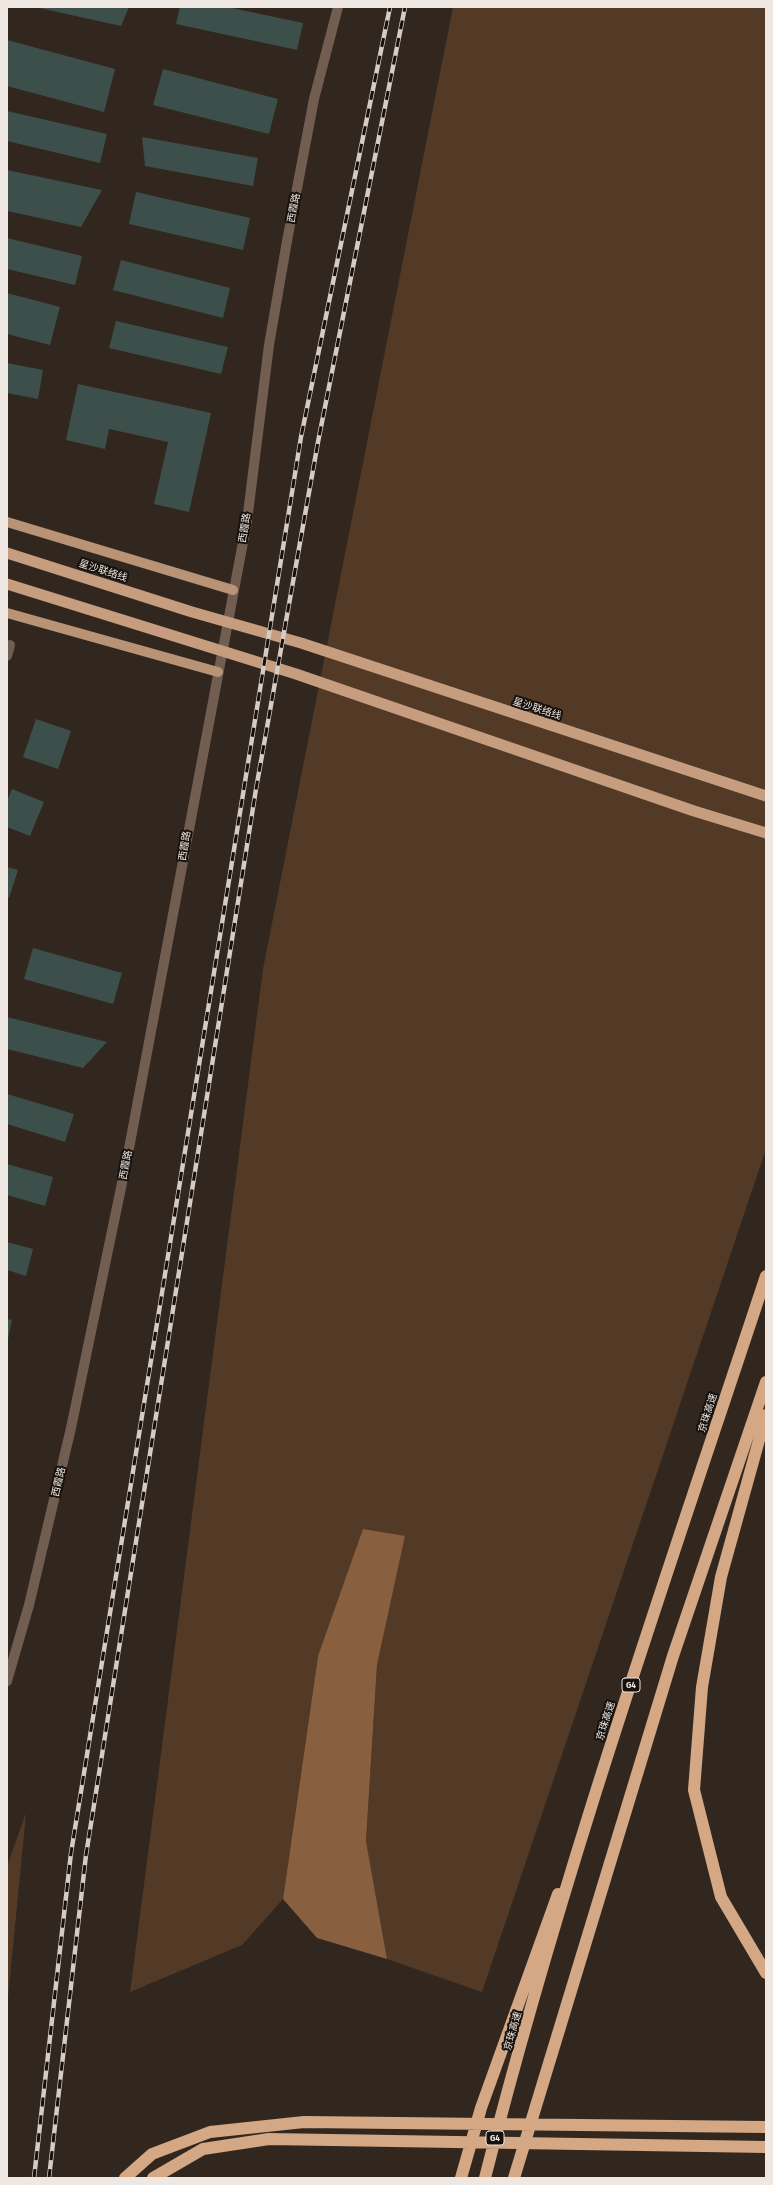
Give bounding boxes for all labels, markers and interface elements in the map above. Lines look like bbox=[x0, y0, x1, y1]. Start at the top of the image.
street label: 西霞路 bbox=[285, 192, 303, 224]
street label: 西霞路 bbox=[236, 512, 254, 544]
street label: 星沙联络线 bbox=[77, 558, 129, 584]
street label: 星沙联络线 bbox=[511, 696, 563, 722]
street label: 西霞路 bbox=[176, 830, 194, 862]
street label: 西霞路 bbox=[117, 1149, 135, 1181]
street label: 京珠高速 bbox=[696, 1392, 720, 1434]
street label: 西霞路 bbox=[50, 1466, 68, 1498]
road number: G4 bbox=[622, 1678, 640, 1692]
street label: 京珠高速 bbox=[594, 1700, 618, 1742]
street label: 京珠高速 bbox=[502, 2010, 524, 2052]
road number: G4 bbox=[486, 2131, 504, 2145]

